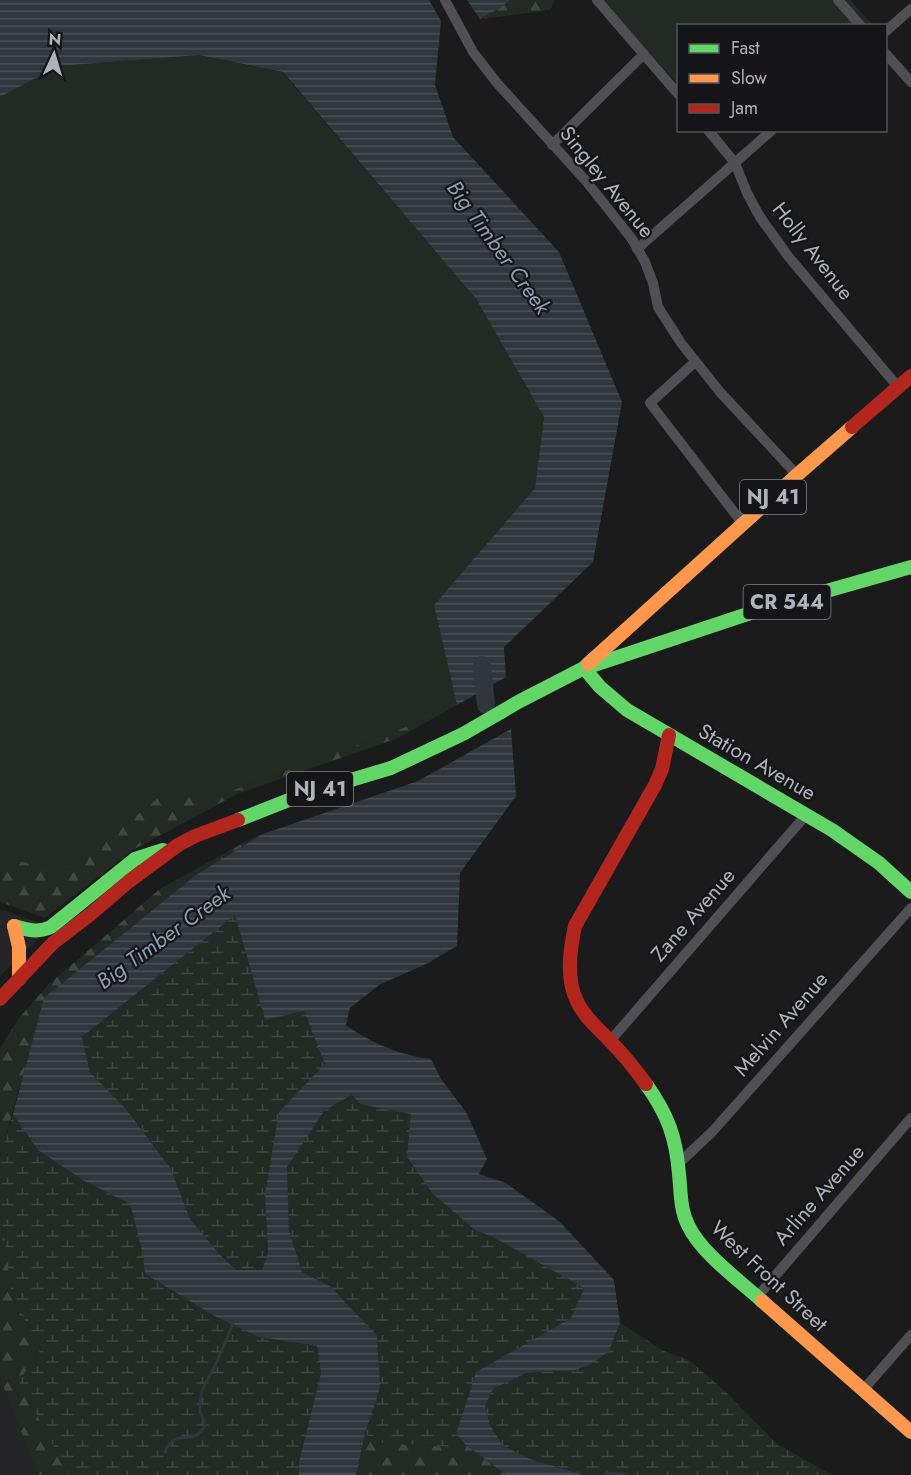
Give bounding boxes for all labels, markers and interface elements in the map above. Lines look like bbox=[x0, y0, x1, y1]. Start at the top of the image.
north arrow bbox=[24, 24, 84, 84]
legend bbox=[677, 24, 887, 132]
text: N bbox=[48, 28, 62, 51]
text: Fast bbox=[731, 35, 760, 61]
text: Slow bbox=[731, 65, 768, 91]
text: Jam bbox=[729, 95, 758, 121]
street label: Singley Avenue bbox=[552, 120, 662, 245]
water label: Big Timber Creek bbox=[439, 173, 559, 322]
street label: Holly Avenue bbox=[765, 196, 861, 307]
road number: NJ 41 bbox=[740, 480, 806, 514]
road number: CR 544 bbox=[744, 585, 830, 619]
street label: Station Avenue bbox=[693, 716, 822, 808]
road number: NJ 41 bbox=[287, 772, 353, 806]
street label: Zane Avenue bbox=[644, 862, 742, 968]
water label: Big Timber Creek bbox=[89, 877, 238, 997]
street label: Melvin Avenue bbox=[727, 965, 835, 1083]
street label: Arline Avenue bbox=[767, 1138, 871, 1252]
street label: West Front Street bbox=[704, 1214, 834, 1338]

